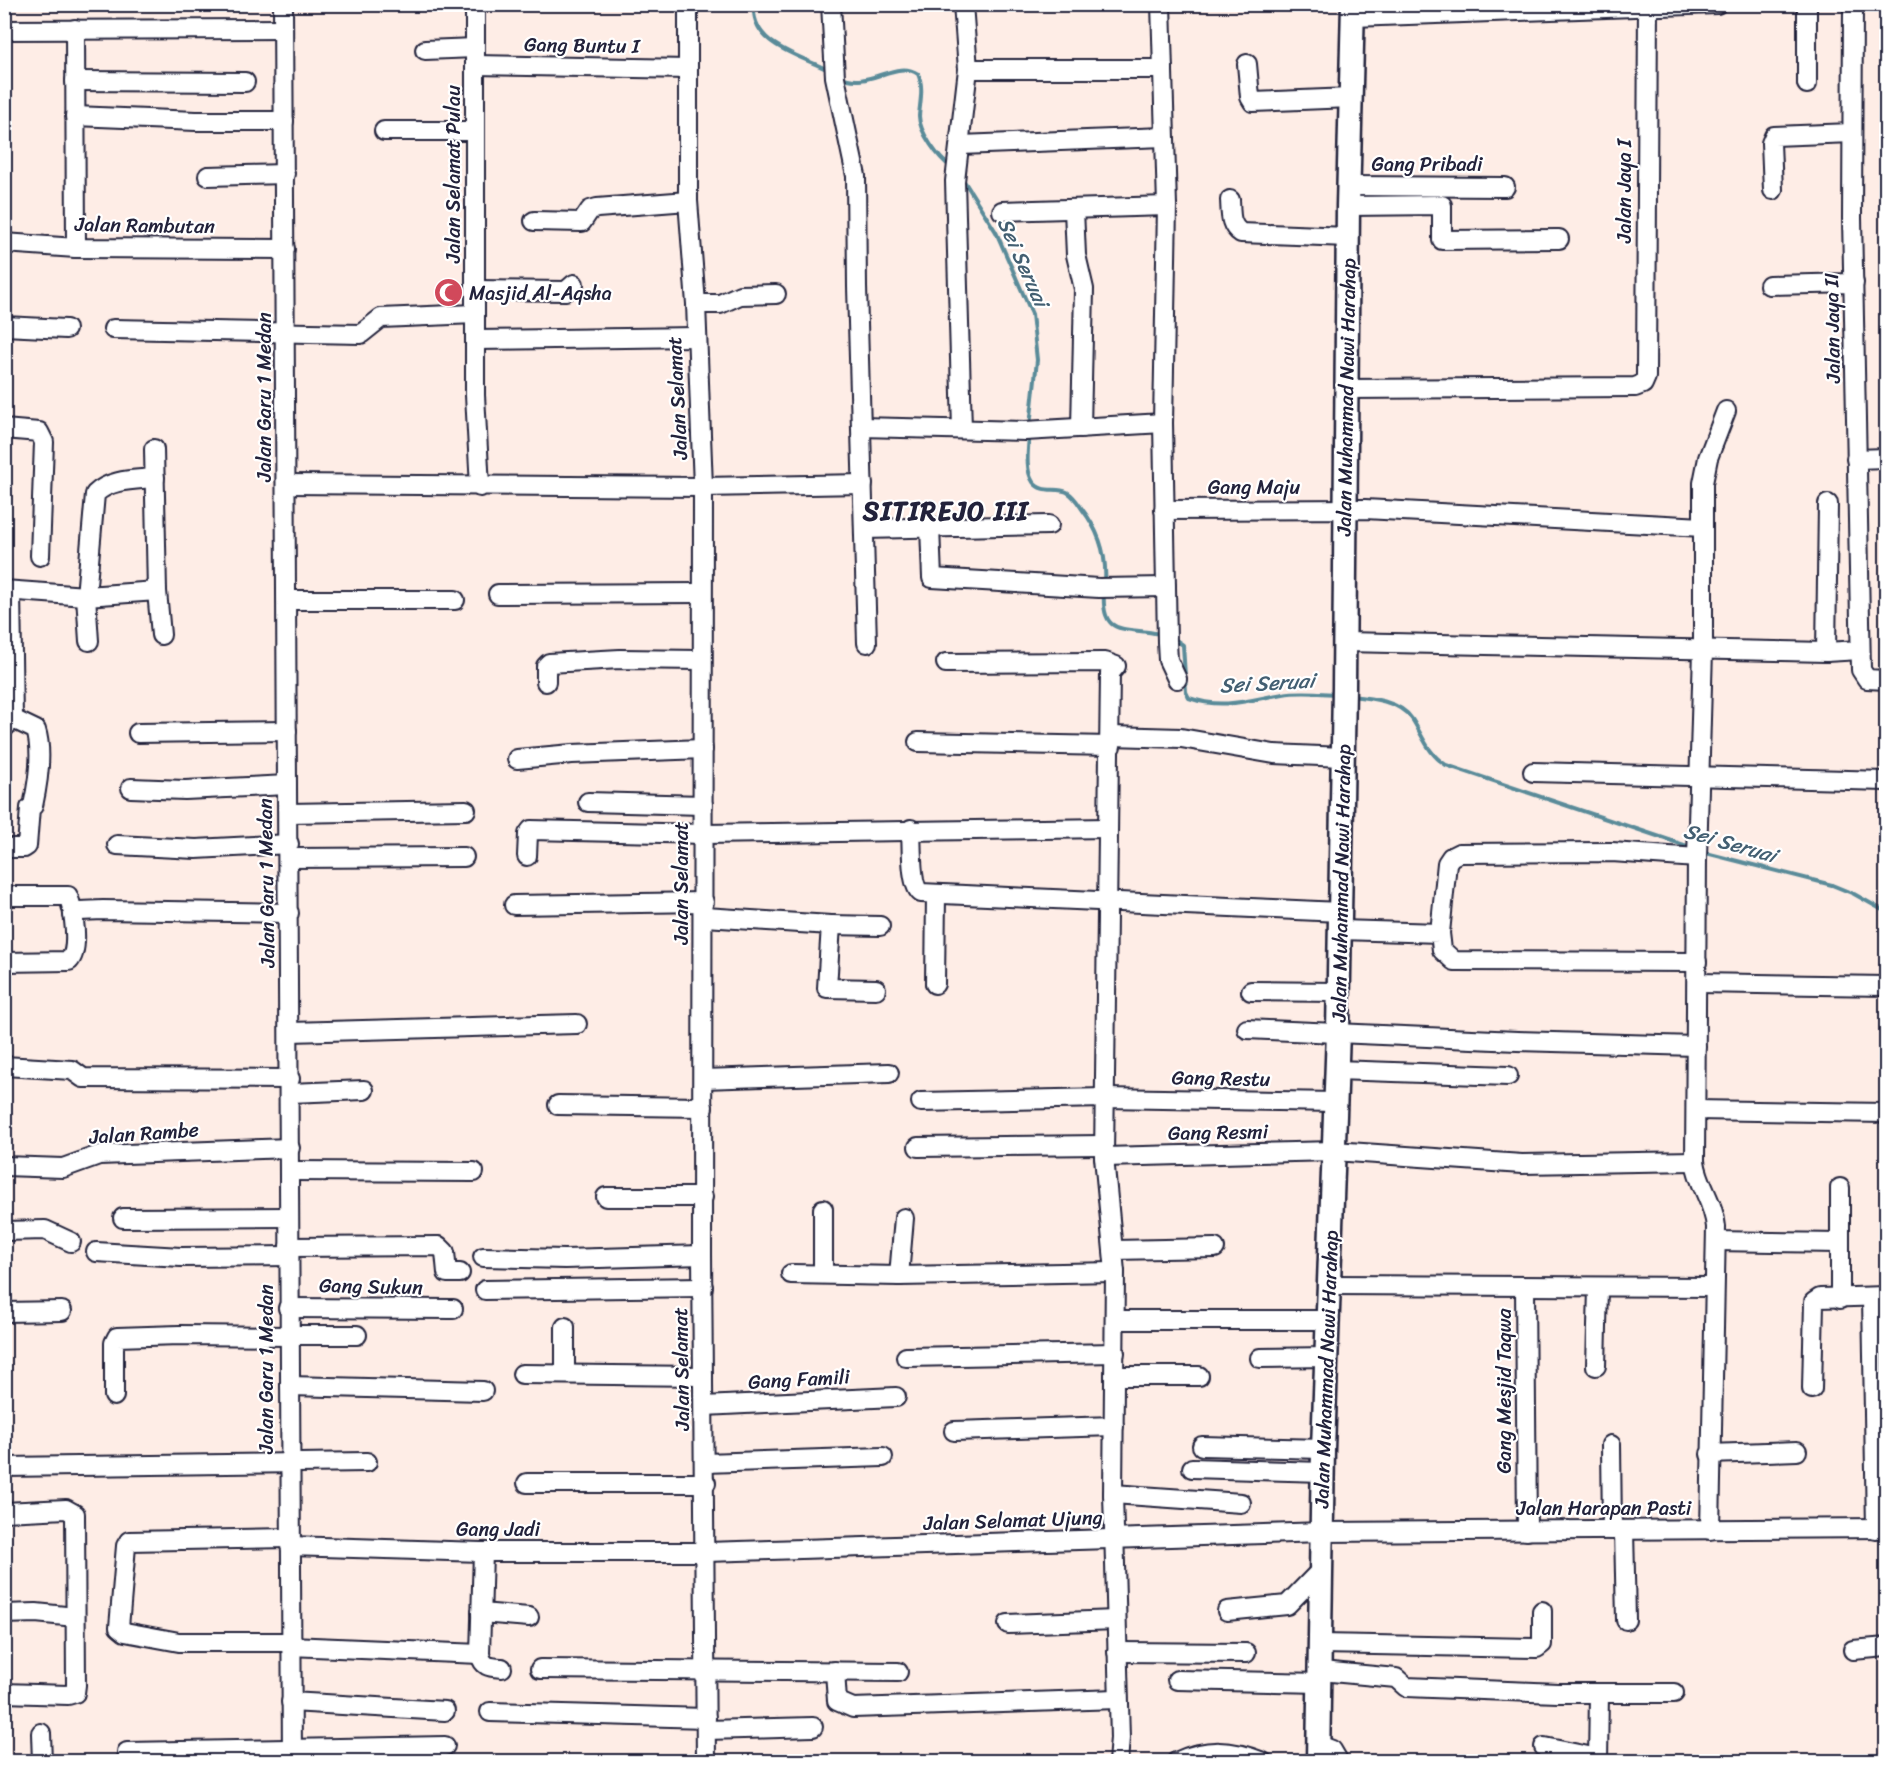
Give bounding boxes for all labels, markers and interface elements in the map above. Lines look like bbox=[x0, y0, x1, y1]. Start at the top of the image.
street label: Gang Buntu I bbox=[524, 27, 641, 64]
street label: Jalan Selamat Pulau bbox=[436, 85, 471, 264]
street label: Jalan Jaya I bbox=[1607, 138, 1642, 244]
street label: Gang Pribadi bbox=[1371, 147, 1484, 182]
street label: Jalan Rambutan bbox=[74, 207, 215, 244]
water label: Sei Seruai bbox=[986, 211, 1061, 317]
street label: Jalan Muhammad Nawi Harahap bbox=[1327, 257, 1366, 537]
street label: Jalan Jaya II bbox=[1814, 273, 1851, 384]
place label: Masjid Al-Aqsha bbox=[469, 276, 612, 311]
mosque icon: Masjid Al-Aqsha bbox=[432, 277, 464, 309]
street label: Jalan Garu 1 Medan bbox=[247, 312, 282, 483]
street label: Jalan Selamat bbox=[657, 335, 698, 461]
street label: Gang Maju bbox=[1208, 470, 1300, 505]
district label: SITIREJO III bbox=[862, 488, 1030, 534]
water label: Sei Seruai bbox=[1219, 661, 1319, 704]
street label: Jalan Muhammad Nawi Harahap bbox=[1322, 743, 1361, 1023]
street label: Jalan Garu 1 Medan bbox=[248, 798, 285, 969]
water label: Sei Seruai bbox=[1679, 812, 1785, 875]
street label: Jalan Selamat bbox=[664, 821, 699, 946]
street label: Gang Restu bbox=[1171, 1060, 1271, 1097]
street label: Jalan Rambe bbox=[87, 1112, 200, 1155]
street label: Gang Resmi bbox=[1168, 1114, 1269, 1151]
street label: Jalan Muhammad Nawi Harahap bbox=[1304, 1229, 1349, 1510]
street label: Gang Sukun bbox=[319, 1268, 423, 1305]
street label: Jalan Garu 1 Medan bbox=[249, 1284, 284, 1455]
street label: Jalan Selamat bbox=[663, 1307, 700, 1432]
street label: Gang Mesjid Taqwa bbox=[1487, 1308, 1522, 1473]
street label: Gang Famili bbox=[747, 1359, 852, 1400]
street label: Jalan Harapan Pasti bbox=[1516, 1491, 1693, 1526]
street label: Jalan Selamat Ujung bbox=[922, 1500, 1103, 1541]
street label: Gang Jadi bbox=[456, 1512, 541, 1547]

